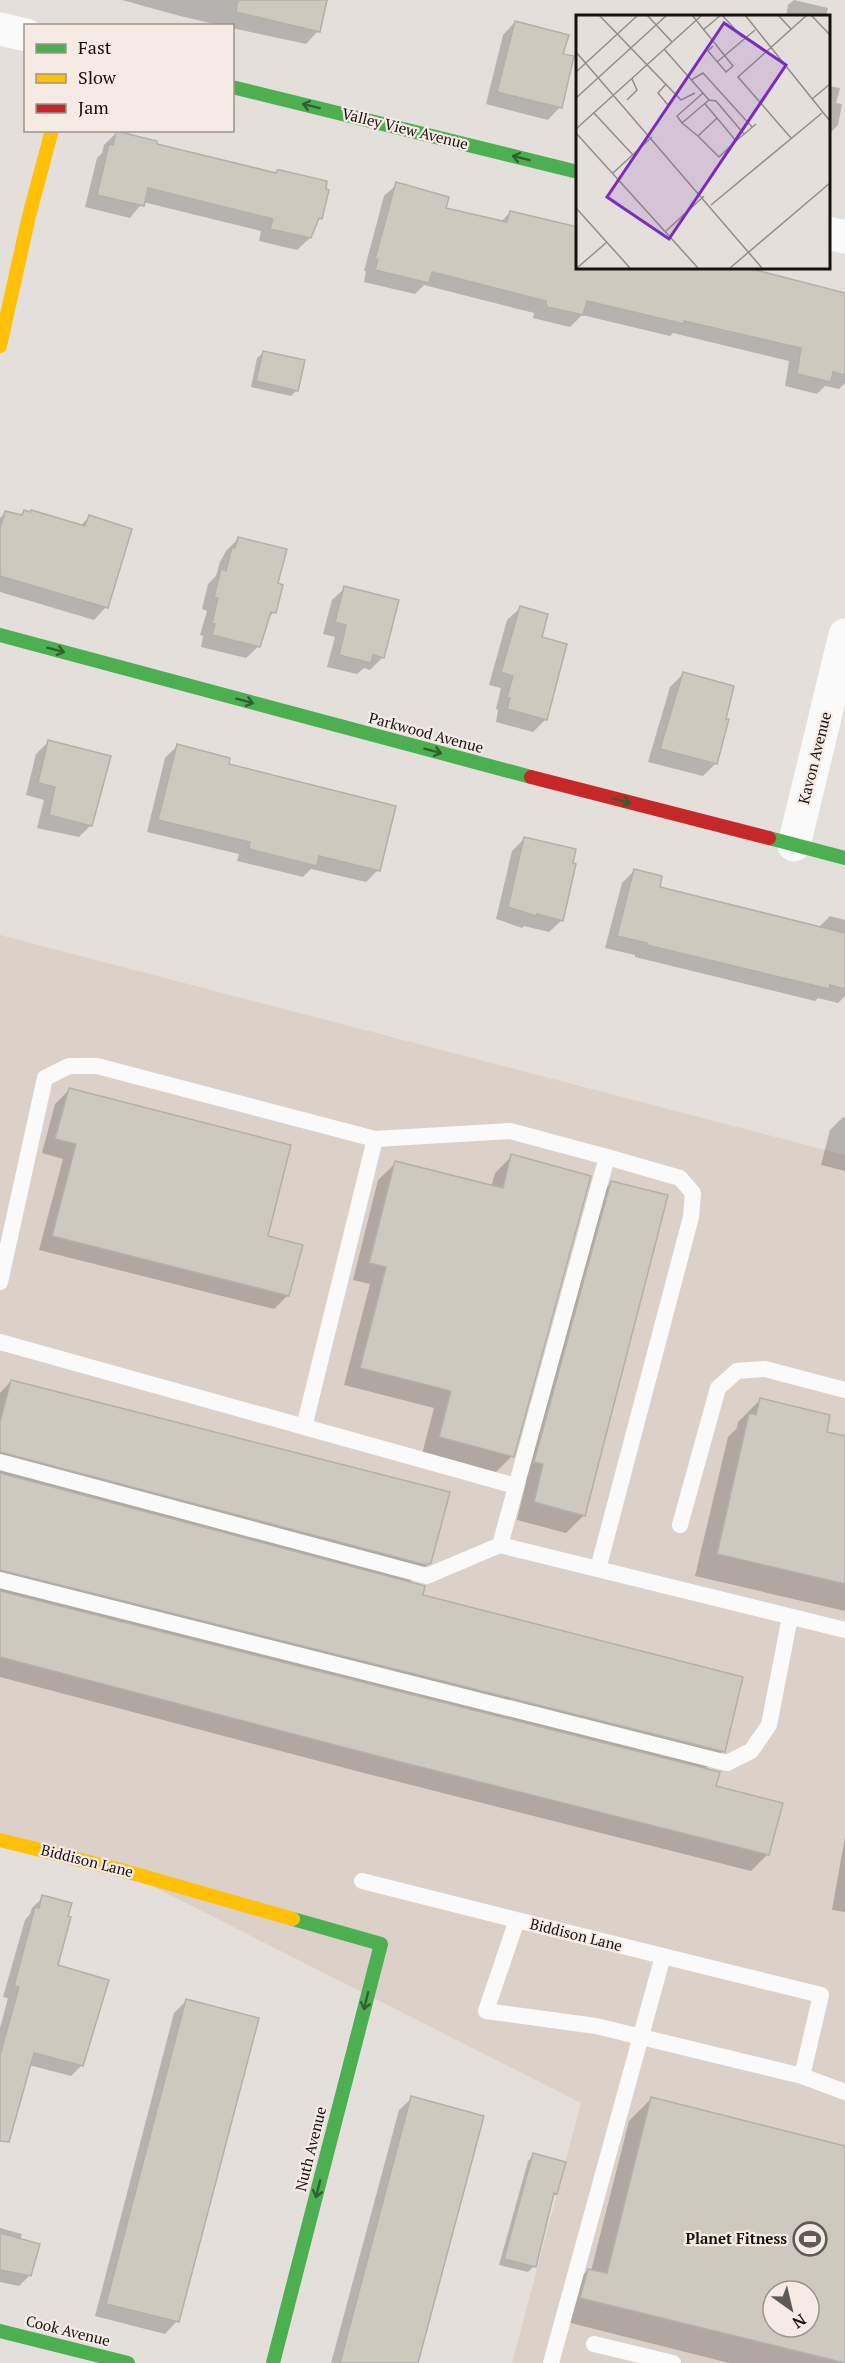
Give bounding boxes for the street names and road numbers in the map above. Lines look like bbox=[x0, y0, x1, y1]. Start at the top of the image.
street label: Valley View Avenue bbox=[340, 103, 470, 153]
street label: Parkwood Avenue bbox=[367, 707, 486, 757]
street label: Kavon Avenue bbox=[793, 710, 835, 806]
street label: Biddison Lane bbox=[39, 1839, 136, 1881]
street label: Biddison Lane bbox=[528, 1913, 625, 1955]
street label: Nuth Avenue bbox=[290, 2104, 330, 2193]
street label: Cook Avenue bbox=[24, 2310, 112, 2350]

